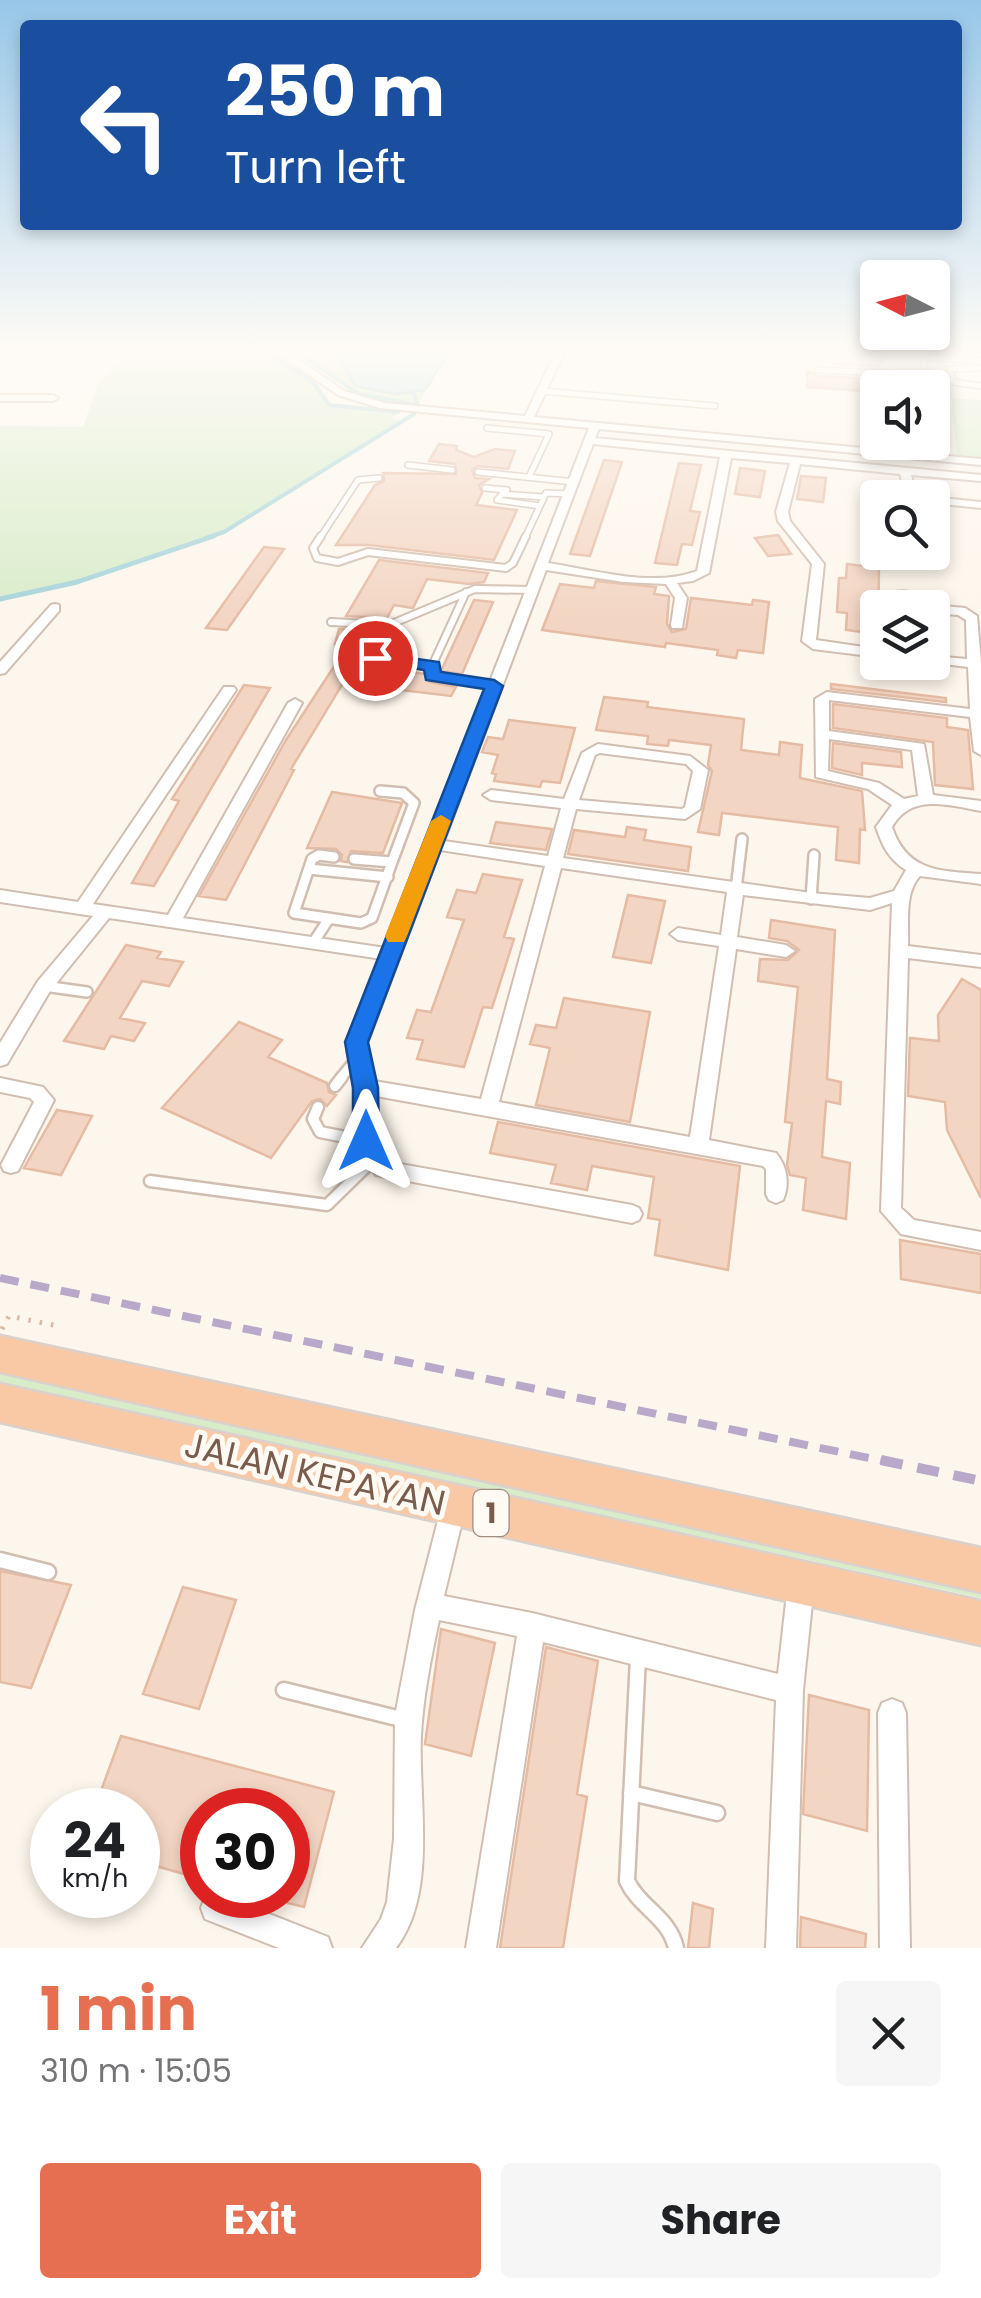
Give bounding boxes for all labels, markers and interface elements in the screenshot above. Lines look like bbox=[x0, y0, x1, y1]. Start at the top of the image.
text: 250 m bbox=[225, 42, 445, 141]
icon: left bbox=[60, 60, 190, 190]
text: Turn left bbox=[225, 136, 406, 199]
north arrow bbox=[860, 260, 950, 350]
map controls bbox=[860, 260, 950, 680]
button: sound bbox=[860, 370, 950, 460]
button: search bbox=[860, 480, 950, 570]
button: layers bbox=[860, 590, 950, 680]
pin bbox=[333, 616, 418, 701]
icon: arrive bbox=[348, 631, 403, 686]
position arrow bbox=[314, 1089, 418, 1193]
street label: JALAN KEPAYAN bbox=[180, 1420, 450, 1527]
road number: 1 bbox=[474, 1490, 508, 1536]
speed limit sign: 30 bbox=[180, 1788, 310, 1918]
text: 24 bbox=[64, 1805, 126, 1876]
text: km/h bbox=[62, 1861, 128, 1896]
text: 1 min bbox=[40, 1967, 197, 2051]
button: close bbox=[836, 1981, 941, 2086]
text: 310 m · 15:05 bbox=[40, 2048, 232, 2093]
button: Exit bbox=[40, 2163, 481, 2278]
button: Share bbox=[501, 2163, 941, 2278]

